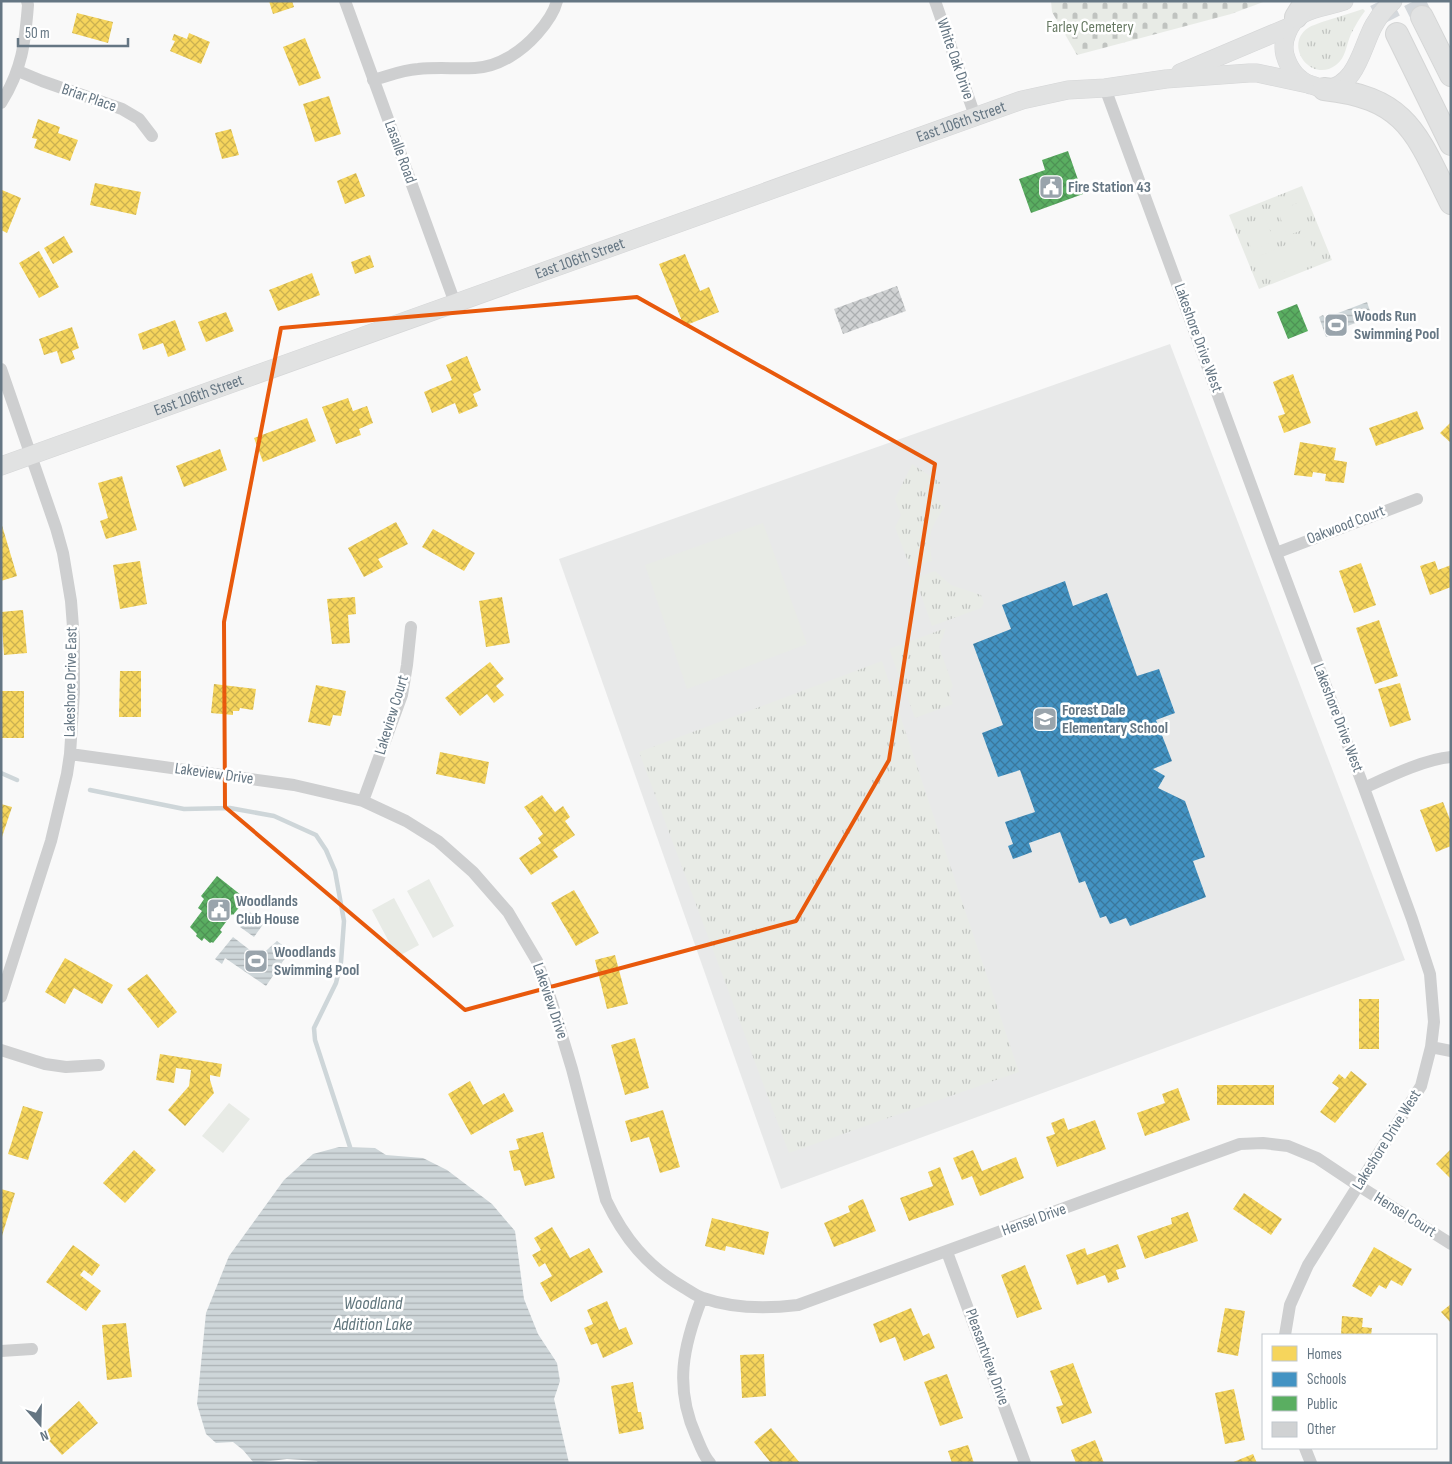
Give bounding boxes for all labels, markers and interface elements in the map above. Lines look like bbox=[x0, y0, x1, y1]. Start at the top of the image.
scale bar bbox=[18, 15, 128, 47]
street label: White Oak Drive bbox=[932, 16, 978, 102]
park label: Farley Cemetery bbox=[1046, 18, 1134, 37]
text: 50 m bbox=[25, 24, 50, 43]
street label: Briar Place bbox=[59, 80, 119, 116]
street label: East 106th Street bbox=[914, 97, 1009, 147]
street label: Lasalle Road bbox=[380, 118, 420, 186]
public building icon: Fire Station 43 bbox=[1038, 174, 1064, 200]
place label: Fire Station 43 bbox=[1068, 178, 1151, 197]
street label: East 106th Street bbox=[533, 234, 627, 283]
street label: Lakeshore Drive West bbox=[1169, 281, 1227, 395]
place label: Woods Run Swimming Pool bbox=[1354, 307, 1439, 344]
sports icon: Woods Run Swimming Pool bbox=[1323, 312, 1349, 338]
street label: East 106th Street bbox=[151, 370, 246, 420]
street label: Oakwood Court bbox=[1304, 501, 1388, 549]
street label: Lakeshore Drive East bbox=[61, 626, 81, 737]
street label: Lakeshore Drive West bbox=[1309, 661, 1367, 775]
street label: Lakeview Court bbox=[371, 673, 413, 757]
place label: Forest Dale Elementary School bbox=[1062, 701, 1168, 738]
school or university icon: Forest Dale Elementary School bbox=[1032, 706, 1058, 732]
street label: Lakeview Drive bbox=[173, 759, 255, 789]
place label: Woodlands Club House bbox=[236, 892, 300, 929]
public building icon: Woodlands Club House bbox=[206, 897, 232, 923]
place label: Woodlands Swimming Pool bbox=[274, 943, 359, 980]
sports icon: Woodlands Swimming Pool bbox=[243, 948, 269, 974]
street label: Lakeview Drive bbox=[528, 960, 572, 1042]
street label: Lakeshore Drive West bbox=[1349, 1086, 1425, 1194]
street label: Hensel Court bbox=[1370, 1188, 1440, 1242]
street label: Hensel Drive bbox=[999, 1200, 1069, 1240]
water label: Woodland Addition Lake bbox=[333, 1293, 412, 1335]
street label: Pleasantview Drive bbox=[961, 1306, 1013, 1408]
legend bbox=[1262, 1334, 1437, 1449]
text: Homes bbox=[1307, 1345, 1342, 1364]
text: Schools bbox=[1307, 1370, 1346, 1389]
text: Public bbox=[1307, 1395, 1338, 1414]
north arrow bbox=[15, 1399, 65, 1449]
text: Other bbox=[1307, 1420, 1336, 1439]
text: N bbox=[38, 1426, 51, 1445]

